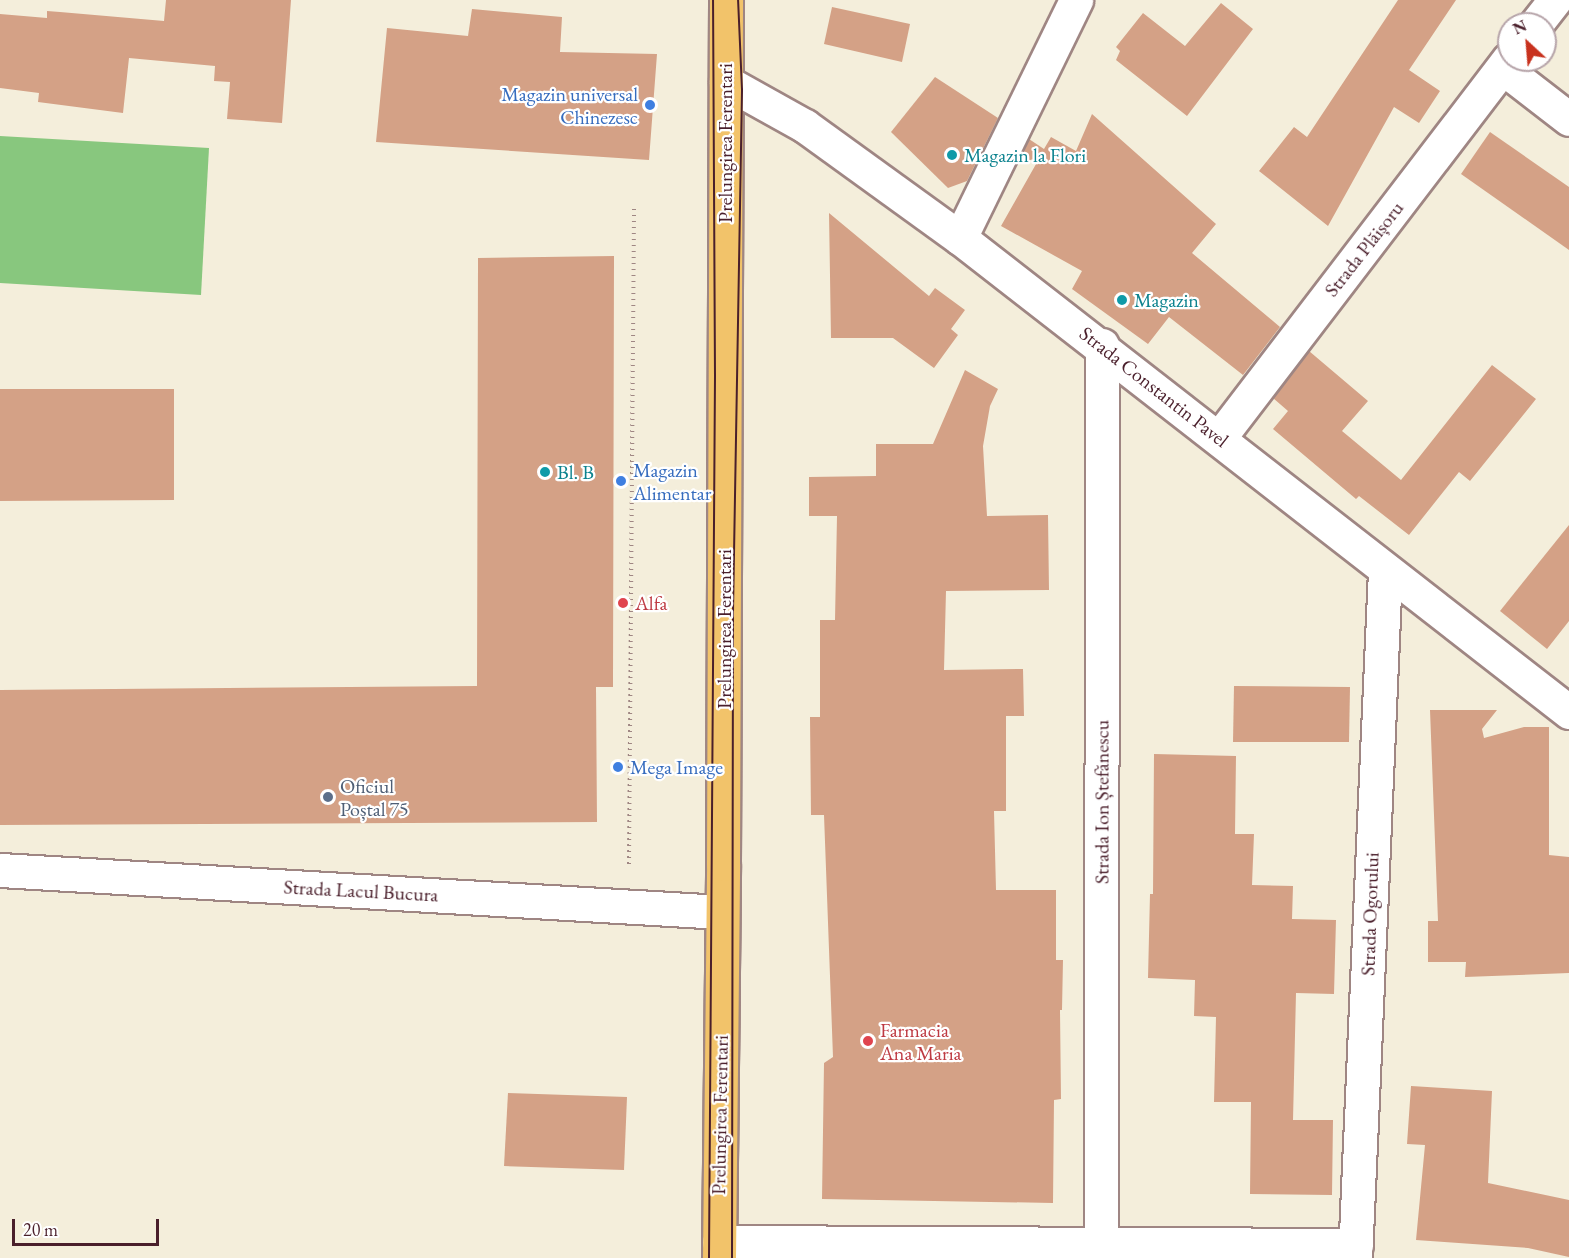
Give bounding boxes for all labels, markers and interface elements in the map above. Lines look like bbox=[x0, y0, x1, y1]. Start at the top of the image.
north arrow bbox=[1497, 12, 1557, 72]
text: N bbox=[1509, 15, 1530, 39]
street label: Prelungirea Ferentari bbox=[713, 63, 737, 223]
place label: Magazin universal Chinezesc bbox=[501, 82, 638, 129]
marker: Magazin universal Chinezesc bbox=[643, 98, 657, 112]
place label: Magazin la Flori bbox=[964, 143, 1086, 167]
marker: Magazin la Flori bbox=[945, 148, 959, 162]
street label: Strada Plăișoru bbox=[1319, 196, 1409, 302]
place label: Magazin bbox=[1134, 288, 1199, 312]
marker: Magazin bbox=[1115, 293, 1129, 307]
street label: Strada Constantin Pavel bbox=[1075, 321, 1233, 453]
place label: Magazin Alimentar bbox=[633, 458, 711, 505]
place label: Bl. B bbox=[557, 460, 594, 484]
marker: Bl. B bbox=[538, 465, 552, 479]
marker: Magazin Alimentar bbox=[614, 474, 628, 488]
street label: Prelungirea Ferentari bbox=[712, 549, 736, 709]
place label: Alfa bbox=[635, 591, 667, 615]
marker: Alfa bbox=[616, 596, 630, 610]
street label: Strada Ion Ștefănescu bbox=[1090, 720, 1114, 884]
place label: Mega Image bbox=[630, 755, 723, 779]
marker: Mega Image bbox=[611, 760, 625, 774]
place label: Oficiul Poștal 75 bbox=[340, 774, 409, 821]
marker: Oficiul Poștal 75 bbox=[321, 790, 335, 804]
street label: Strada Ogorului bbox=[1356, 852, 1384, 976]
street label: Strada Lacul Bucura bbox=[283, 875, 439, 907]
place label: Farmacia Ana Maria bbox=[880, 1018, 962, 1065]
marker: Farmacia Ana Maria bbox=[861, 1034, 875, 1048]
street label: Prelungirea Ferentari bbox=[707, 1035, 733, 1195]
scale bar bbox=[15, 1207, 162, 1245]
text: 20 m bbox=[23, 1218, 58, 1241]

